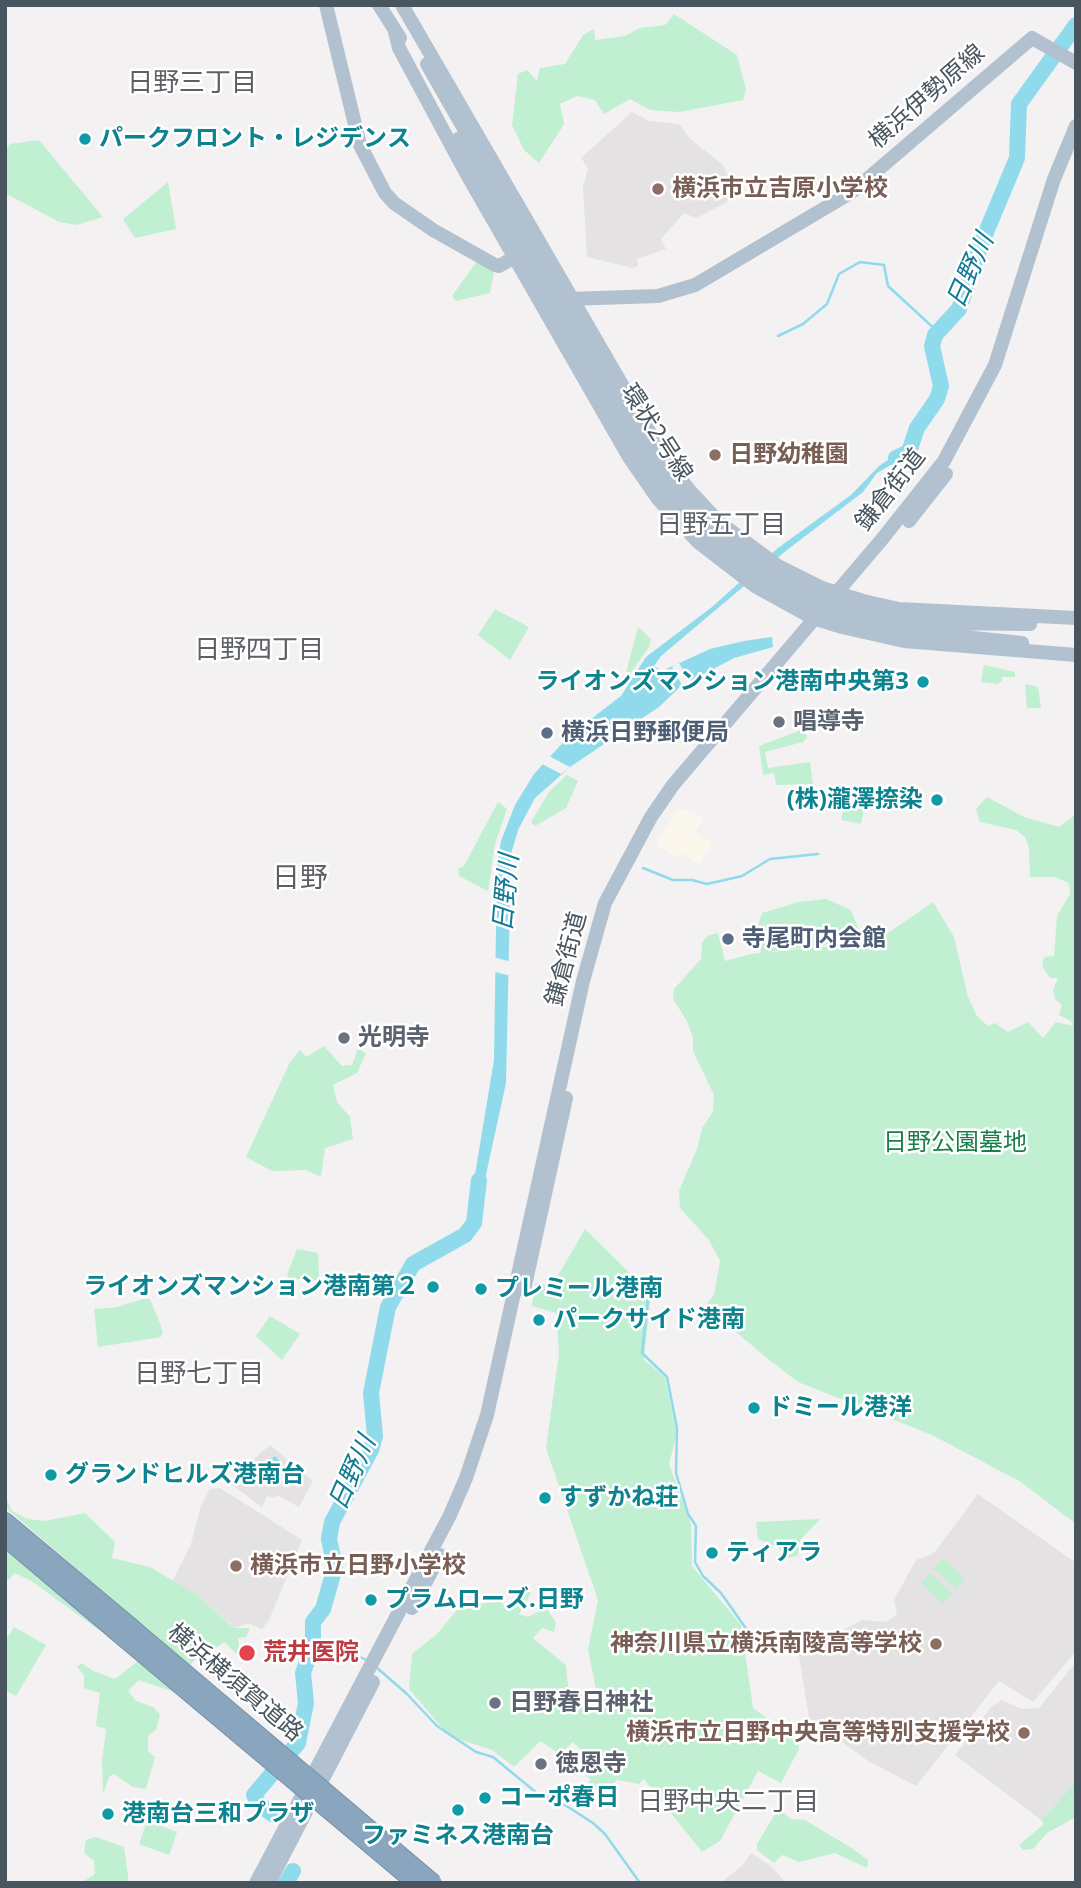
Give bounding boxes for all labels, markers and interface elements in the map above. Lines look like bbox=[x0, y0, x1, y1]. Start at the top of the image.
street label: 横浜伊勢原線 bbox=[863, 39, 991, 155]
district label: 日野三丁目 bbox=[127, 68, 257, 100]
place label: パークフロント・レジデンス bbox=[99, 125, 411, 153]
marker: パークフロント・レジデンス bbox=[77, 131, 93, 147]
place label: 横浜市立吉原小学校 bbox=[672, 175, 888, 203]
marker: 横浜市立吉原小学校 bbox=[650, 181, 666, 197]
water label: 日野川 bbox=[941, 229, 1001, 313]
street label: 環状2号線 bbox=[614, 379, 698, 487]
place label: 日野幼稚園 bbox=[729, 441, 849, 469]
street label: 鎌倉街道 bbox=[850, 443, 932, 537]
marker: 日野幼稚園 bbox=[707, 447, 723, 463]
district label: 日野五丁目 bbox=[656, 510, 786, 542]
district label: 日野四丁目 bbox=[194, 635, 324, 667]
place label: ライオンズマンション港南中央第3 bbox=[535, 668, 909, 696]
marker: ライオンズマンション港南中央第3 bbox=[915, 674, 931, 690]
place label: 唱導寺 bbox=[793, 708, 865, 736]
marker: 唱導寺 bbox=[771, 714, 787, 730]
place label: 横浜日野郵便局 bbox=[561, 719, 729, 747]
marker: 横浜日野郵便局 bbox=[539, 725, 555, 741]
place label: (株)瀧澤捺染 bbox=[787, 786, 923, 814]
marker: (株)瀧澤捺染 bbox=[929, 792, 945, 808]
water label: 日野川 bbox=[488, 853, 526, 933]
district label: 日野 bbox=[272, 862, 328, 896]
street label: 鎌倉街道 bbox=[541, 909, 593, 1009]
place label: 寺尾町内会館 bbox=[742, 925, 886, 953]
marker: 寺尾町内会館 bbox=[720, 931, 736, 947]
place label: 光明寺 bbox=[358, 1024, 430, 1052]
marker: 光明寺 bbox=[336, 1030, 352, 1046]
park label: 日野公園墓地 bbox=[883, 1129, 1027, 1157]
place label: ライオンズマンション港南第２ bbox=[83, 1273, 419, 1301]
place label: プレミール港南 bbox=[495, 1275, 663, 1303]
marker: ライオンズマンション港南第２ bbox=[425, 1279, 441, 1295]
marker: プレミール港南 bbox=[473, 1281, 489, 1297]
place label: パークサイド港南 bbox=[553, 1306, 745, 1334]
marker: パークサイド港南 bbox=[531, 1312, 547, 1328]
district label: 日野七丁目 bbox=[134, 1359, 264, 1391]
place label: ドミール港洋 bbox=[768, 1394, 912, 1422]
marker: ドミール港洋 bbox=[746, 1400, 762, 1416]
water label: 日野川 bbox=[323, 1431, 383, 1515]
place label: グランドヒルズ港南台 bbox=[65, 1461, 305, 1489]
marker: グランドヒルズ港南台 bbox=[43, 1467, 59, 1483]
place label: すずかね荘 bbox=[559, 1484, 679, 1512]
marker: すずかね荘 bbox=[537, 1490, 553, 1506]
place label: ティアラ bbox=[726, 1539, 822, 1567]
marker: ティアラ bbox=[704, 1545, 720, 1561]
place label: 横浜市立日野小学校 bbox=[250, 1552, 466, 1580]
marker: 横浜市立日野小学校 bbox=[228, 1558, 244, 1574]
place label: プラムローズ.日野 bbox=[385, 1586, 584, 1614]
marker: プラムローズ.日野 bbox=[363, 1592, 379, 1608]
street label: 横浜横須賀道路 bbox=[161, 1618, 309, 1748]
place label: 神奈川県立横浜南陵高等学校 bbox=[610, 1630, 922, 1658]
marker: 神奈川県立横浜南陵高等学校 bbox=[928, 1636, 944, 1652]
place label: 荒井医院 bbox=[263, 1639, 359, 1667]
marker: 荒井医院 bbox=[237, 1643, 257, 1663]
place label: 日野春日神社 bbox=[509, 1689, 653, 1717]
marker: 日野春日神社 bbox=[487, 1695, 503, 1711]
place label: 横浜市立日野中央高等特別支援学校 bbox=[626, 1719, 1010, 1747]
marker: 横浜市立日野中央高等特別支援学校 bbox=[1016, 1725, 1032, 1741]
place label: 徳恩寺 bbox=[555, 1750, 627, 1778]
marker: 徳恩寺 bbox=[533, 1756, 549, 1772]
place label: コーポ春日 bbox=[499, 1784, 619, 1812]
district label: 日野中央二丁目 bbox=[637, 1787, 819, 1819]
marker: コーポ春日 bbox=[477, 1790, 493, 1806]
place label: 港南台三和プラザ bbox=[122, 1800, 314, 1828]
marker: ファミネス港南台 bbox=[450, 1802, 466, 1818]
marker: 港南台三和プラザ bbox=[100, 1806, 116, 1822]
place label: ファミネス港南台 bbox=[362, 1822, 554, 1850]

